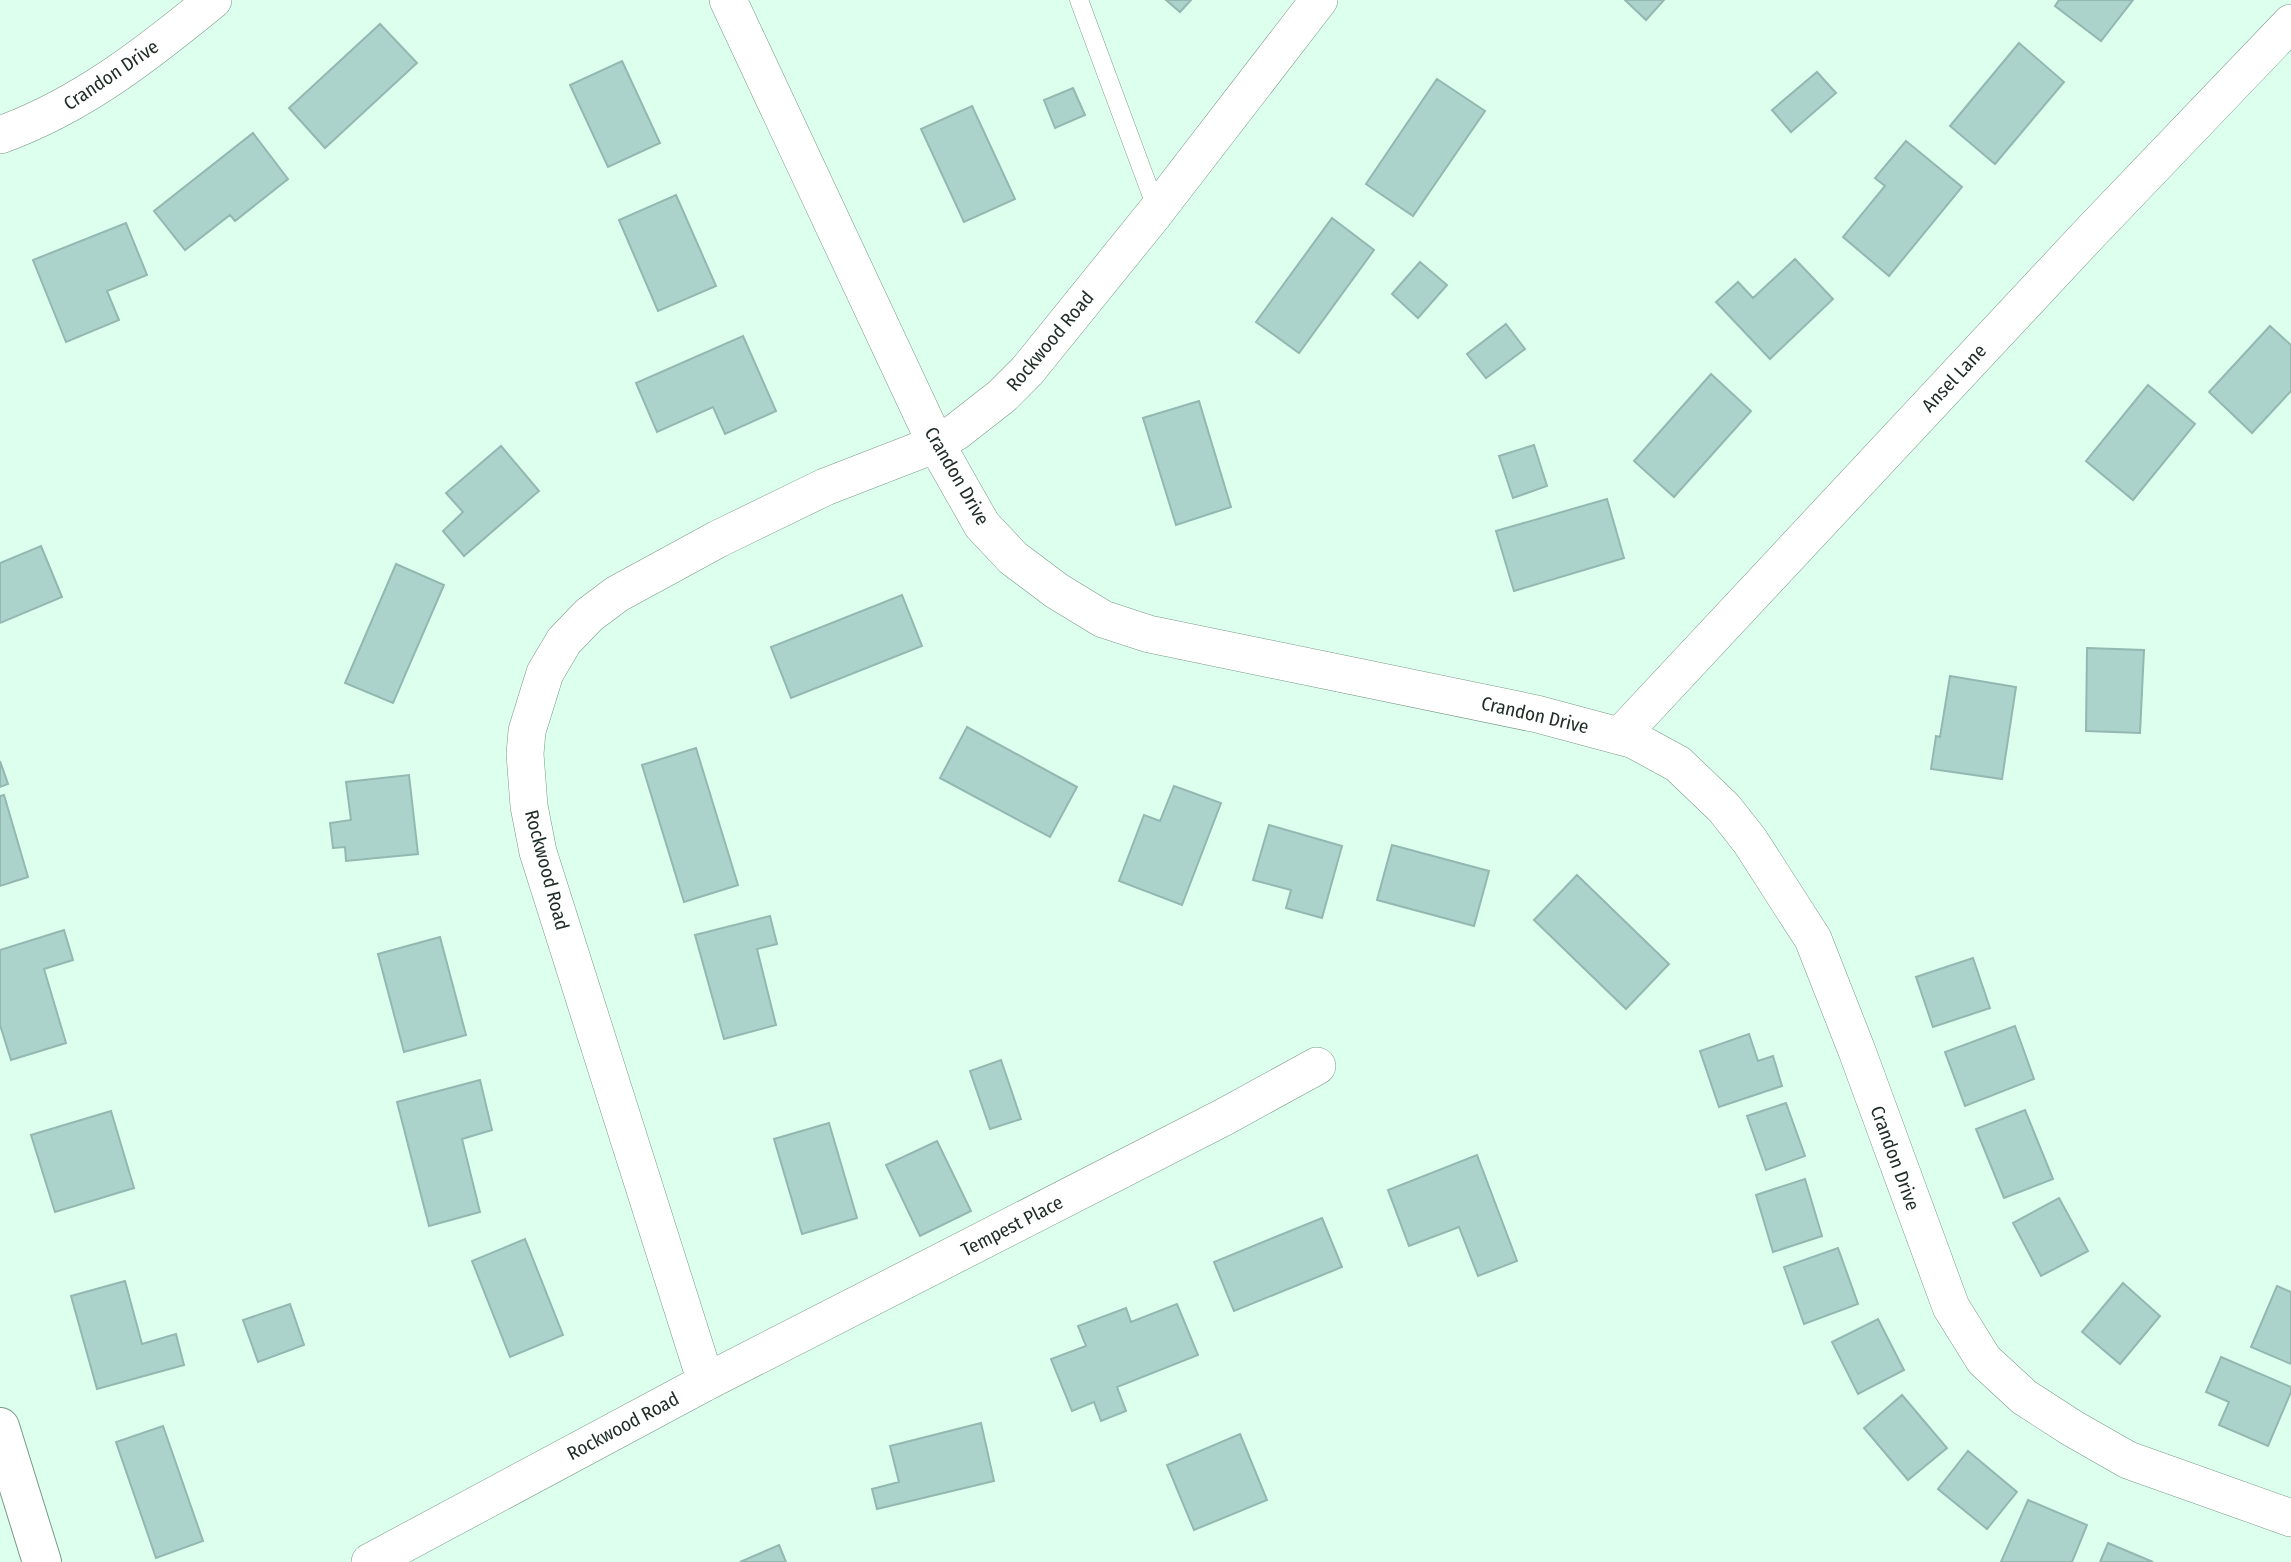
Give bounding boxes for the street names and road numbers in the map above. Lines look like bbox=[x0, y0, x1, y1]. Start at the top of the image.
street label: Crandon Drive bbox=[59, 35, 163, 115]
street label: Rockwood Road bbox=[1001, 286, 1099, 396]
street label: Ansel Lane bbox=[1917, 339, 1991, 417]
street label: Crandon Drive bbox=[920, 423, 994, 529]
street label: Crandon Drive bbox=[1479, 691, 1591, 739]
street label: Rockwood Road bbox=[520, 807, 574, 933]
street label: Crandon Drive bbox=[1865, 1103, 1925, 1213]
street label: Tempest Place bbox=[957, 1191, 1067, 1261]
street label: Rockwood Road bbox=[563, 1387, 683, 1465]

